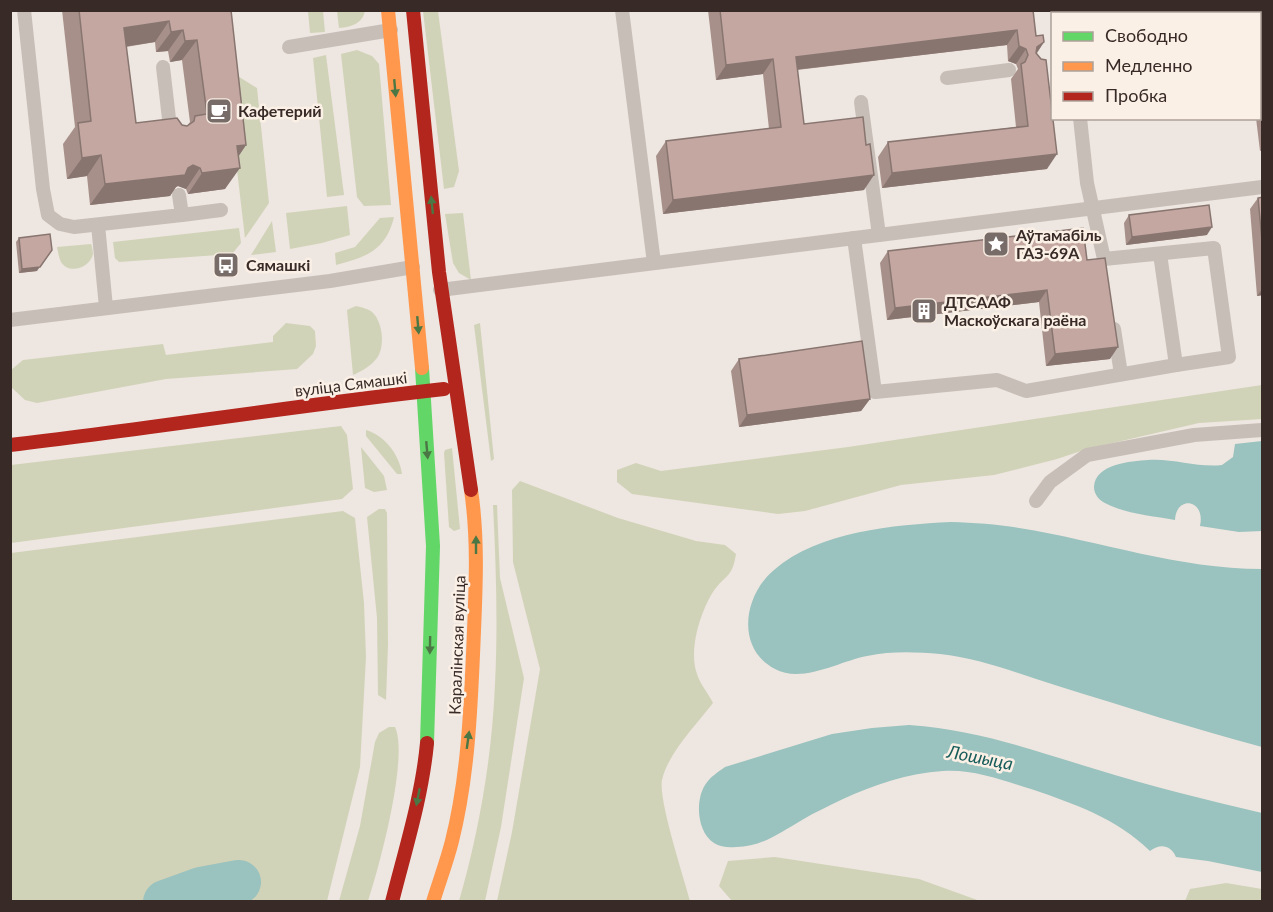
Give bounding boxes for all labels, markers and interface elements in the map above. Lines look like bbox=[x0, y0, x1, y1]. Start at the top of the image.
legend bbox=[1051, 12, 1261, 120]
text: Свободно bbox=[1105, 24, 1188, 46]
text: Медленно bbox=[1105, 54, 1193, 76]
one-way arrow bbox=[390, 79, 400, 98]
text: Пробка bbox=[1105, 84, 1167, 106]
cafe icon: Кафетерий bbox=[204, 96, 234, 126]
place label: Кафетерий bbox=[238, 101, 322, 120]
one-way arrow bbox=[427, 196, 437, 215]
place label: Аўтамабіль ГАЗ-69А bbox=[1015, 225, 1102, 262]
place icon: Аўтамабіль ГАЗ-69А bbox=[981, 229, 1011, 259]
bus stop icon: Сямашкі bbox=[211, 250, 241, 280]
place label: Сямашкі bbox=[246, 255, 310, 274]
place label: ДТСААФ Маскоўскага раёна bbox=[944, 292, 1086, 329]
building icon: ДТСААФ Маскоўскага раёна bbox=[909, 296, 939, 326]
one-way arrow bbox=[413, 316, 423, 335]
street label: вуліца Сямашкі bbox=[294, 367, 408, 400]
one-way arrow bbox=[422, 441, 432, 460]
one-way arrow bbox=[471, 536, 481, 555]
street label: Каралінская вуліца bbox=[445, 575, 468, 715]
one-way arrow bbox=[425, 636, 435, 655]
one-way arrow bbox=[463, 730, 472, 749]
water label: Лошыца bbox=[945, 740, 1015, 774]
one-way arrow bbox=[413, 788, 422, 807]

